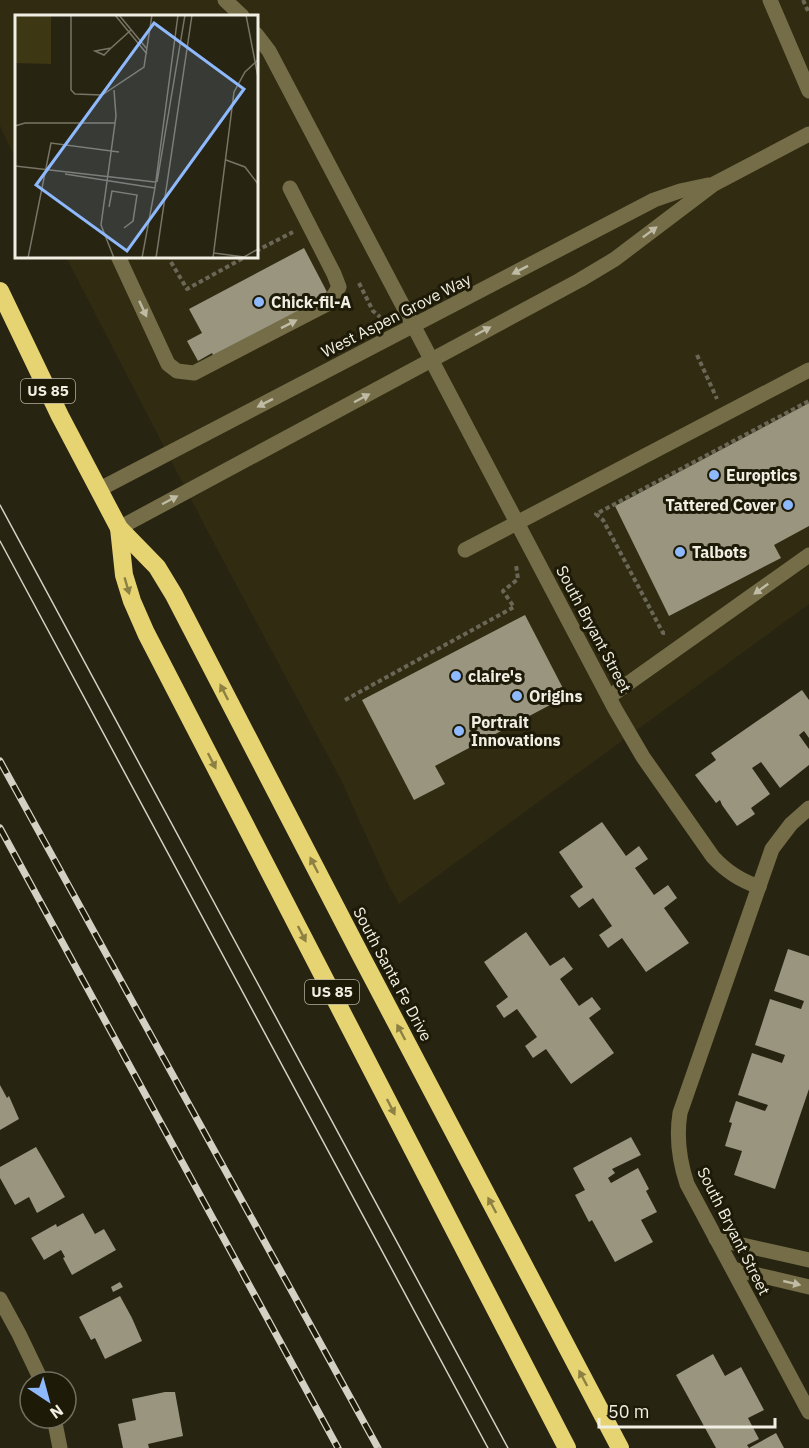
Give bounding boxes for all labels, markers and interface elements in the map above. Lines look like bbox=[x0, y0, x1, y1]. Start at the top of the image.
inset map bbox=[15, 15, 258, 258]
one-way arrow bbox=[642, 226, 658, 239]
one-way arrow bbox=[511, 265, 529, 275]
street label: West Aspen Grove Way bbox=[318, 269, 474, 361]
place label: Chick-fil-A bbox=[271, 292, 351, 312]
marker: Chick-fil-A bbox=[252, 295, 266, 309]
one-way arrow bbox=[138, 301, 147, 318]
one-way arrow bbox=[280, 319, 297, 329]
one-way arrow bbox=[474, 326, 491, 336]
road number: US 85 bbox=[21, 379, 75, 403]
one-way arrow bbox=[354, 393, 371, 403]
one-way arrow bbox=[256, 398, 273, 408]
place label: Europtics bbox=[726, 465, 797, 485]
marker: Europtics bbox=[707, 468, 721, 482]
one-way arrow bbox=[162, 495, 179, 505]
place label: Tattered Cover bbox=[666, 495, 777, 515]
marker: Tattered Cover bbox=[781, 498, 795, 512]
place label: Talbots bbox=[692, 542, 747, 562]
marker: Talbots bbox=[673, 545, 687, 559]
street label: South Bryant Street bbox=[552, 562, 636, 696]
one-way arrow bbox=[123, 577, 132, 595]
one-way arrow bbox=[754, 582, 769, 594]
place label: claire's bbox=[468, 666, 522, 686]
marker: claire's bbox=[449, 669, 463, 683]
one-way arrow bbox=[220, 683, 229, 700]
place label: Origins bbox=[529, 686, 582, 706]
marker: Origins bbox=[510, 689, 524, 703]
place label: Portrait Innovations bbox=[471, 712, 561, 750]
marker: Portrait Innovations bbox=[452, 724, 466, 738]
one-way arrow bbox=[207, 752, 217, 770]
one-way arrow bbox=[309, 856, 319, 873]
street label: South Santa Fe Drive bbox=[349, 904, 437, 1045]
one-way arrow bbox=[297, 926, 307, 943]
road number: US 85 bbox=[305, 980, 359, 1004]
one-way arrow bbox=[396, 1024, 406, 1041]
one-way arrow bbox=[386, 1099, 396, 1116]
street label: South Bryant Street bbox=[693, 1164, 775, 1298]
one-way arrow bbox=[487, 1196, 497, 1213]
one-way arrow bbox=[782, 1279, 801, 1289]
one-way arrow bbox=[578, 1369, 587, 1386]
north arrow bbox=[18, 1370, 78, 1430]
scale bar bbox=[599, 1391, 774, 1429]
text: 50 m bbox=[608, 1400, 650, 1423]
text: N bbox=[46, 1401, 67, 1424]

